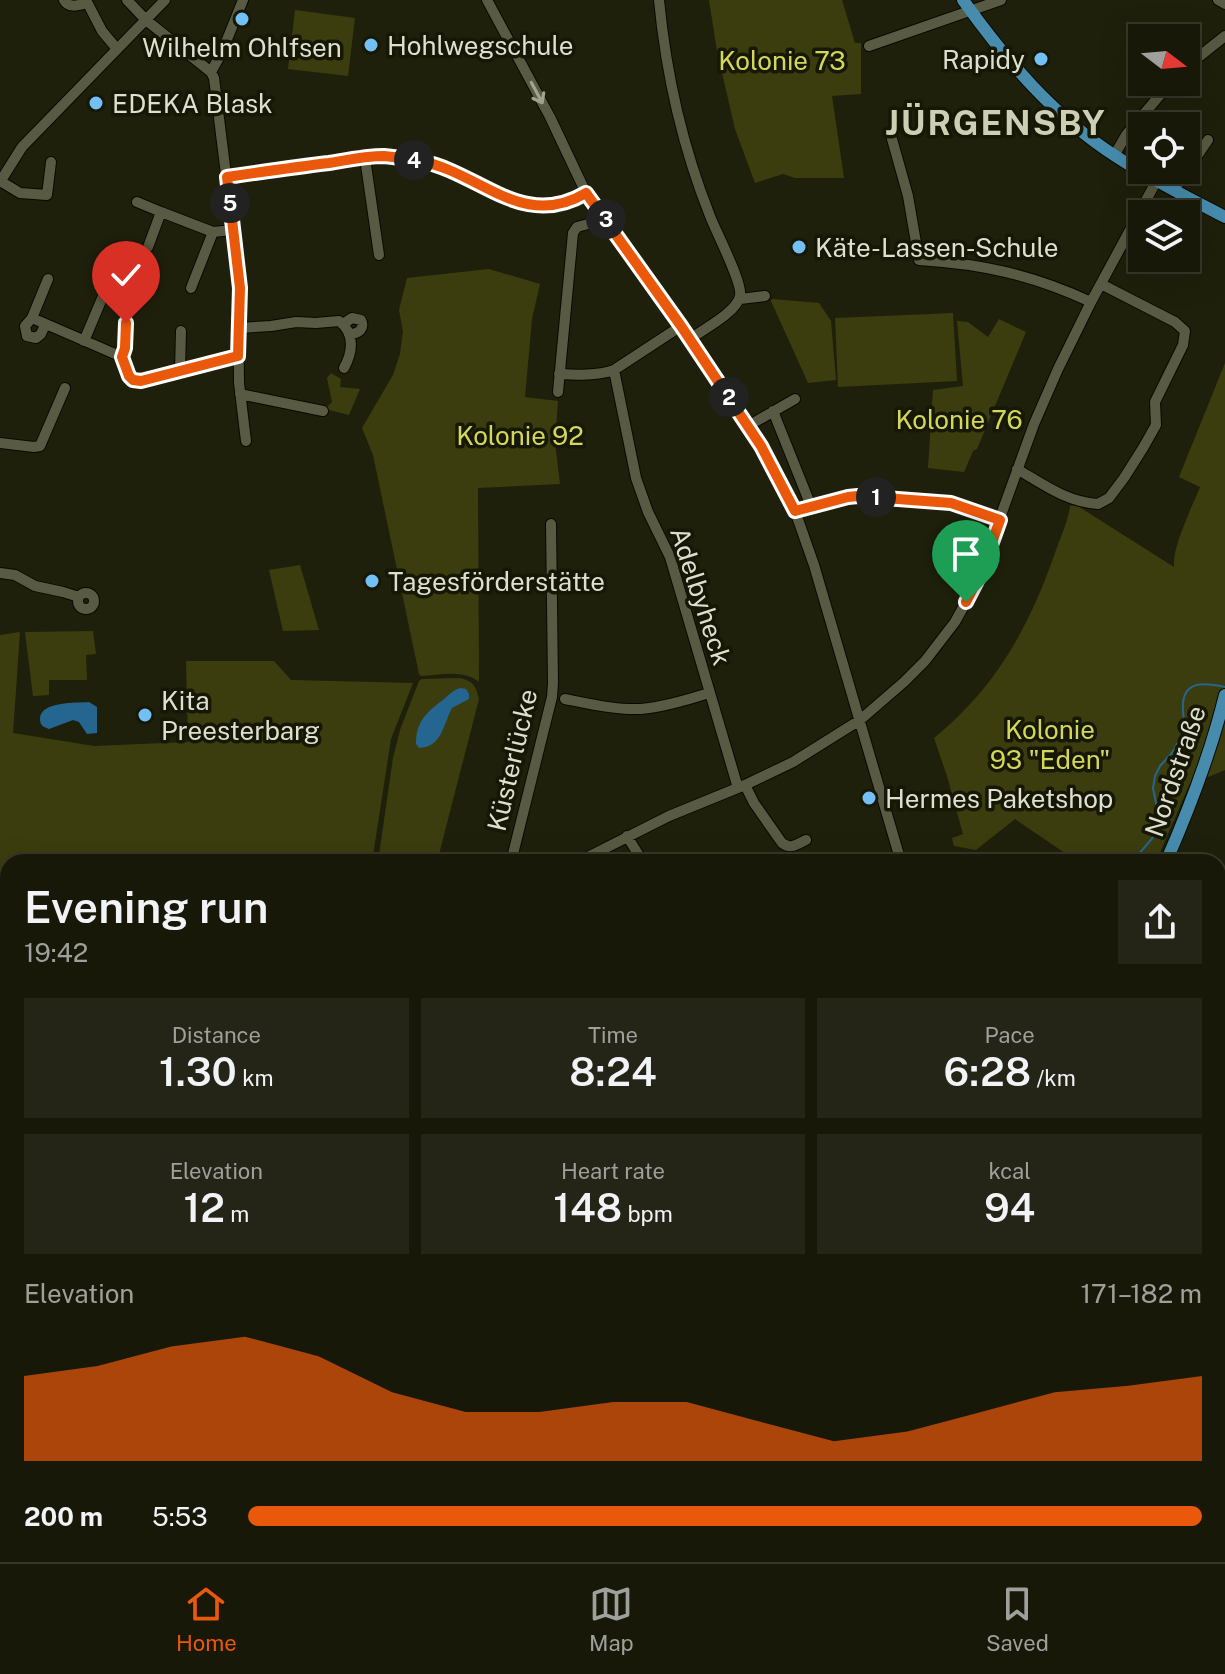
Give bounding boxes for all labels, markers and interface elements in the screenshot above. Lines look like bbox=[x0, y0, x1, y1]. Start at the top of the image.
marker: Wilhelm Ohlfsen bbox=[233, 10, 251, 28]
north arrow bbox=[1128, 24, 1200, 96]
map controls bbox=[1128, 24, 1200, 272]
place label: Hohlwegschule bbox=[387, 30, 573, 61]
place label: Wilhelm Ohlfsen bbox=[142, 32, 342, 63]
marker: Hohlwegschule bbox=[362, 36, 380, 54]
place label: Rapidy bbox=[942, 44, 1025, 75]
park label: Kolonie 73 bbox=[718, 45, 846, 76]
marker: Rapidy bbox=[1032, 50, 1050, 68]
one-way arrow bbox=[529, 81, 545, 105]
place label: EDEKA Blask bbox=[112, 88, 273, 119]
marker: EDEKA Blask bbox=[87, 94, 105, 112]
district label: JÜRGENSBY bbox=[885, 102, 1107, 143]
button: locate bbox=[1128, 112, 1200, 184]
pin: 4 bbox=[394, 140, 434, 180]
text: 4 bbox=[407, 147, 421, 173]
pin: 5 bbox=[210, 183, 250, 223]
text: 5 bbox=[223, 190, 237, 216]
pin: 3 bbox=[586, 199, 626, 239]
button: layers bbox=[1128, 200, 1200, 272]
text: 3 bbox=[599, 206, 613, 232]
place label: Käte-Lassen-Schule bbox=[815, 232, 1059, 263]
marker: Käte-Lassen-Schule bbox=[790, 238, 808, 256]
pin bbox=[92, 241, 160, 323]
icon: check bbox=[104, 253, 148, 297]
pin: 2 bbox=[709, 377, 749, 417]
text: 2 bbox=[722, 384, 736, 410]
park label: Kolonie 76 bbox=[895, 404, 1023, 435]
park label: Kolonie 92 bbox=[456, 420, 584, 451]
pin: 1 bbox=[856, 477, 896, 517]
text: 1 bbox=[871, 484, 881, 510]
pin bbox=[932, 520, 1000, 602]
street label: Adelbyheck bbox=[664, 523, 738, 669]
icon: arrive bbox=[944, 532, 988, 576]
place label: Tagesförderstätte bbox=[388, 566, 605, 597]
marker: Tagesförderstätte bbox=[363, 572, 381, 590]
place label: Kita Preesterbarg bbox=[161, 685, 320, 746]
street label: Küsterlücke bbox=[481, 686, 543, 834]
street label: Nordstraße bbox=[1138, 701, 1212, 841]
marker: Kita Preesterbarg bbox=[136, 706, 154, 724]
park label: Kolonie 93 "Eden" bbox=[990, 714, 1110, 775]
place label: Hermes Paketshop bbox=[885, 783, 1113, 814]
marker: Hermes Paketshop bbox=[860, 789, 878, 807]
button: share bbox=[1118, 880, 1202, 964]
text: Evening run bbox=[24, 881, 269, 933]
text: 19:42 bbox=[24, 937, 88, 968]
text: Distance bbox=[172, 1022, 261, 1048]
text: Time bbox=[588, 1022, 638, 1048]
text: Pace bbox=[985, 1022, 1035, 1048]
text: 1.30 bbox=[159, 1048, 237, 1095]
text: 8:24 bbox=[569, 1048, 657, 1095]
text: 6:28 bbox=[944, 1048, 1031, 1095]
text: km bbox=[237, 1065, 274, 1091]
text: /km bbox=[1031, 1065, 1076, 1091]
text: Elevation bbox=[170, 1158, 263, 1184]
text: Heart rate bbox=[561, 1158, 665, 1184]
text: kcal bbox=[988, 1158, 1031, 1184]
text: 12 bbox=[183, 1184, 225, 1231]
text: 148 bbox=[553, 1184, 622, 1231]
text: 94 bbox=[984, 1184, 1035, 1231]
text: m bbox=[225, 1201, 249, 1227]
text: bpm bbox=[622, 1201, 673, 1227]
text: Elevation bbox=[24, 1278, 134, 1309]
text: 171–182 m bbox=[1081, 1278, 1202, 1309]
text: 200 m bbox=[24, 1501, 103, 1532]
text: 5:53 bbox=[152, 1501, 208, 1532]
tab: Home bbox=[176, 1582, 237, 1656]
tab: Map bbox=[589, 1582, 634, 1656]
tab: Saved bbox=[986, 1582, 1049, 1656]

